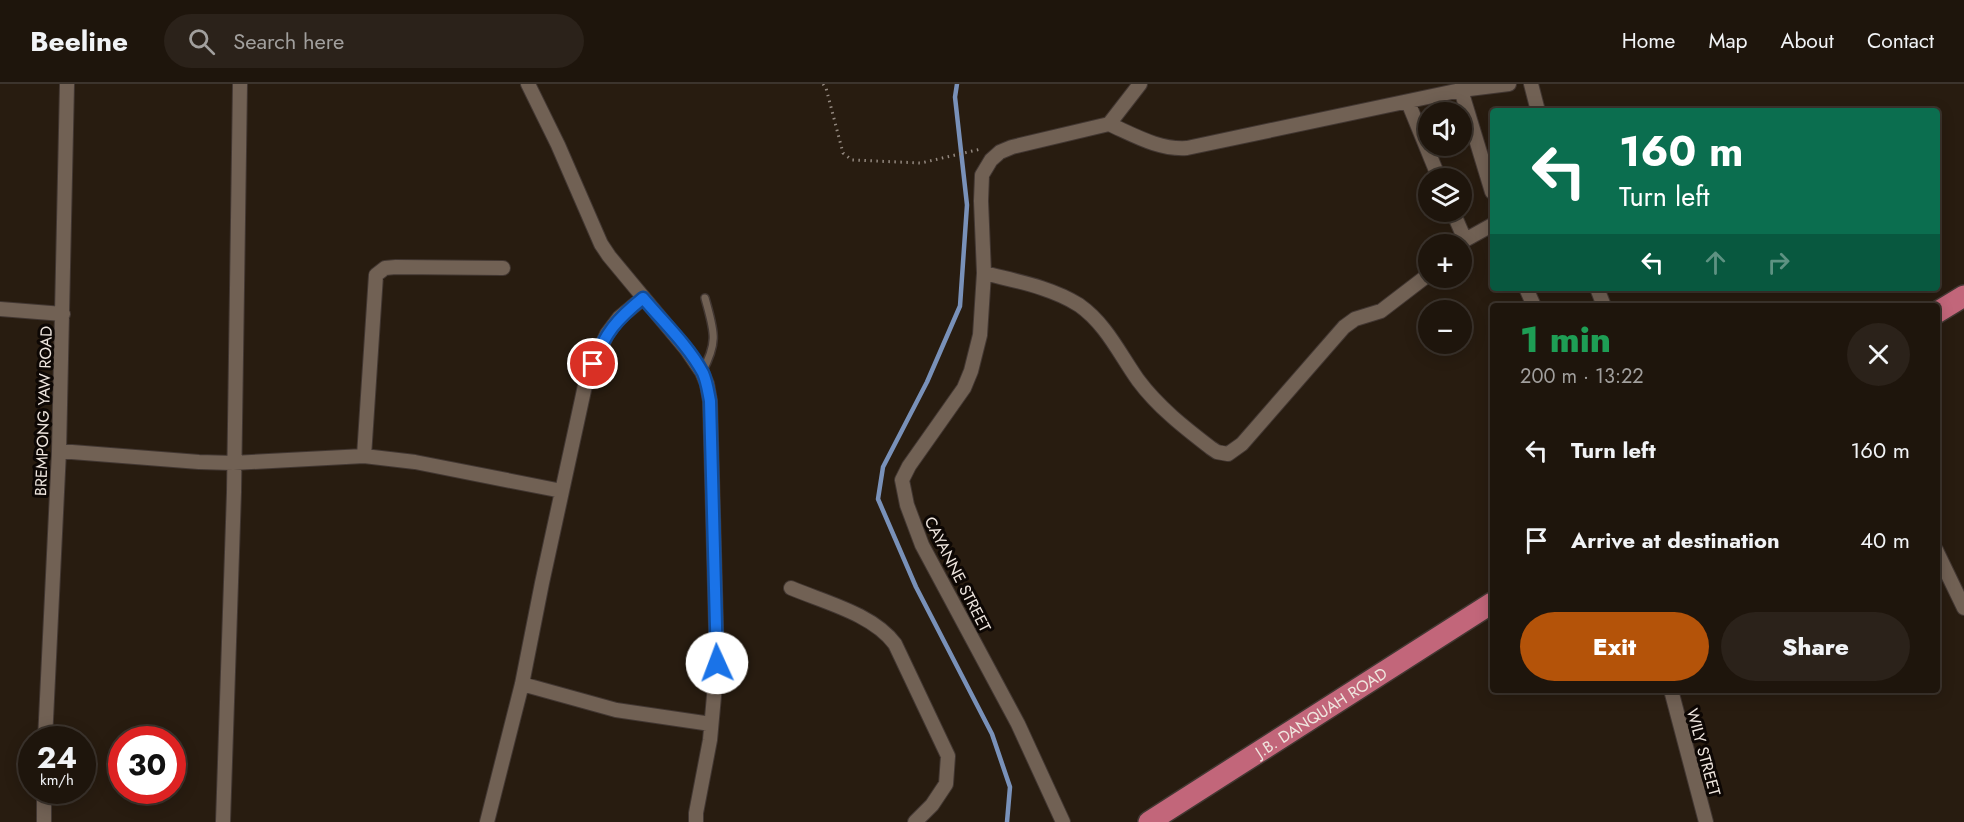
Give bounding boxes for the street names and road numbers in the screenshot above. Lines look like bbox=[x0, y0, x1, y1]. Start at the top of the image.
street label: BREMPONG YAW ROAD bbox=[29, 325, 58, 496]
street label: CAYANNE STREET bbox=[919, 513, 997, 636]
street label: J.B. DANQUAH ROAD bbox=[1249, 662, 1392, 764]
street label: WILY STREET bbox=[1681, 706, 1726, 799]

